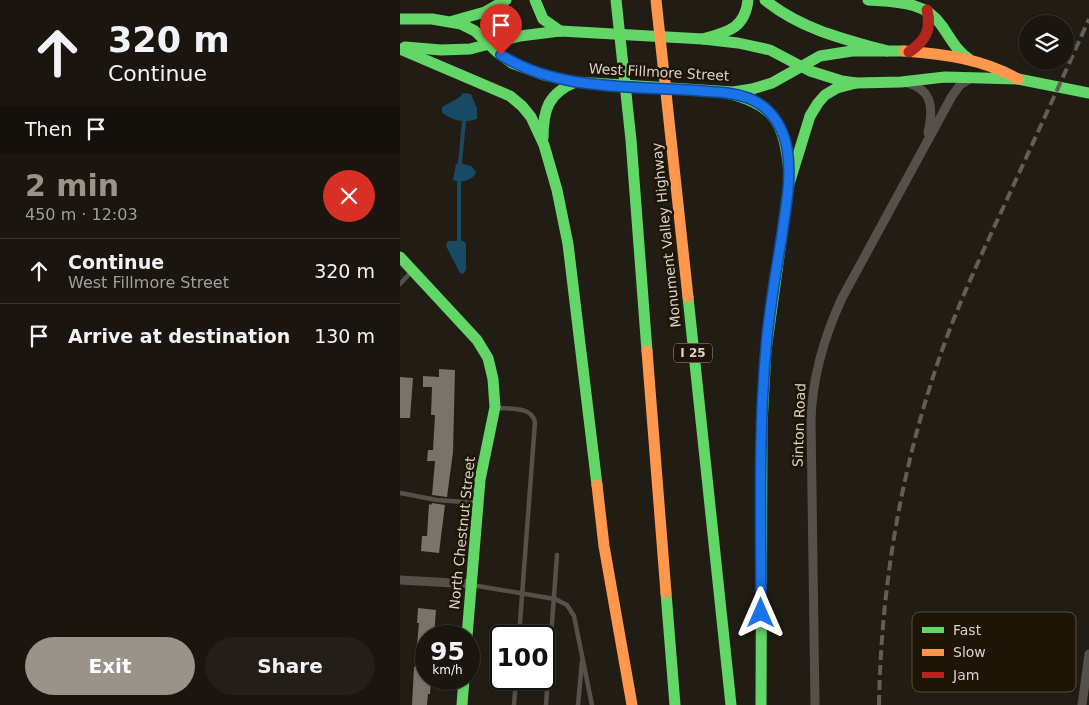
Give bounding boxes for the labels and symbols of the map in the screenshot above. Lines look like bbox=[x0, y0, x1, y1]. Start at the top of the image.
pin bbox=[480, 4, 522, 55]
street label: West Fillmore Street bbox=[588, 60, 730, 84]
street label: Monument Valley Highway bbox=[648, 142, 684, 328]
road number: I 25 bbox=[674, 343, 712, 362]
street label: Sinton Road bbox=[790, 383, 808, 467]
street label: North Chestnut Street bbox=[446, 455, 478, 610]
position arrow bbox=[734, 586, 786, 638]
legend bbox=[912, 612, 1076, 692]
text: Fast bbox=[953, 622, 982, 638]
speed limit sign: 100 bbox=[490, 625, 555, 690]
text: Slow bbox=[953, 644, 986, 660]
text: Jam bbox=[952, 667, 979, 683]

